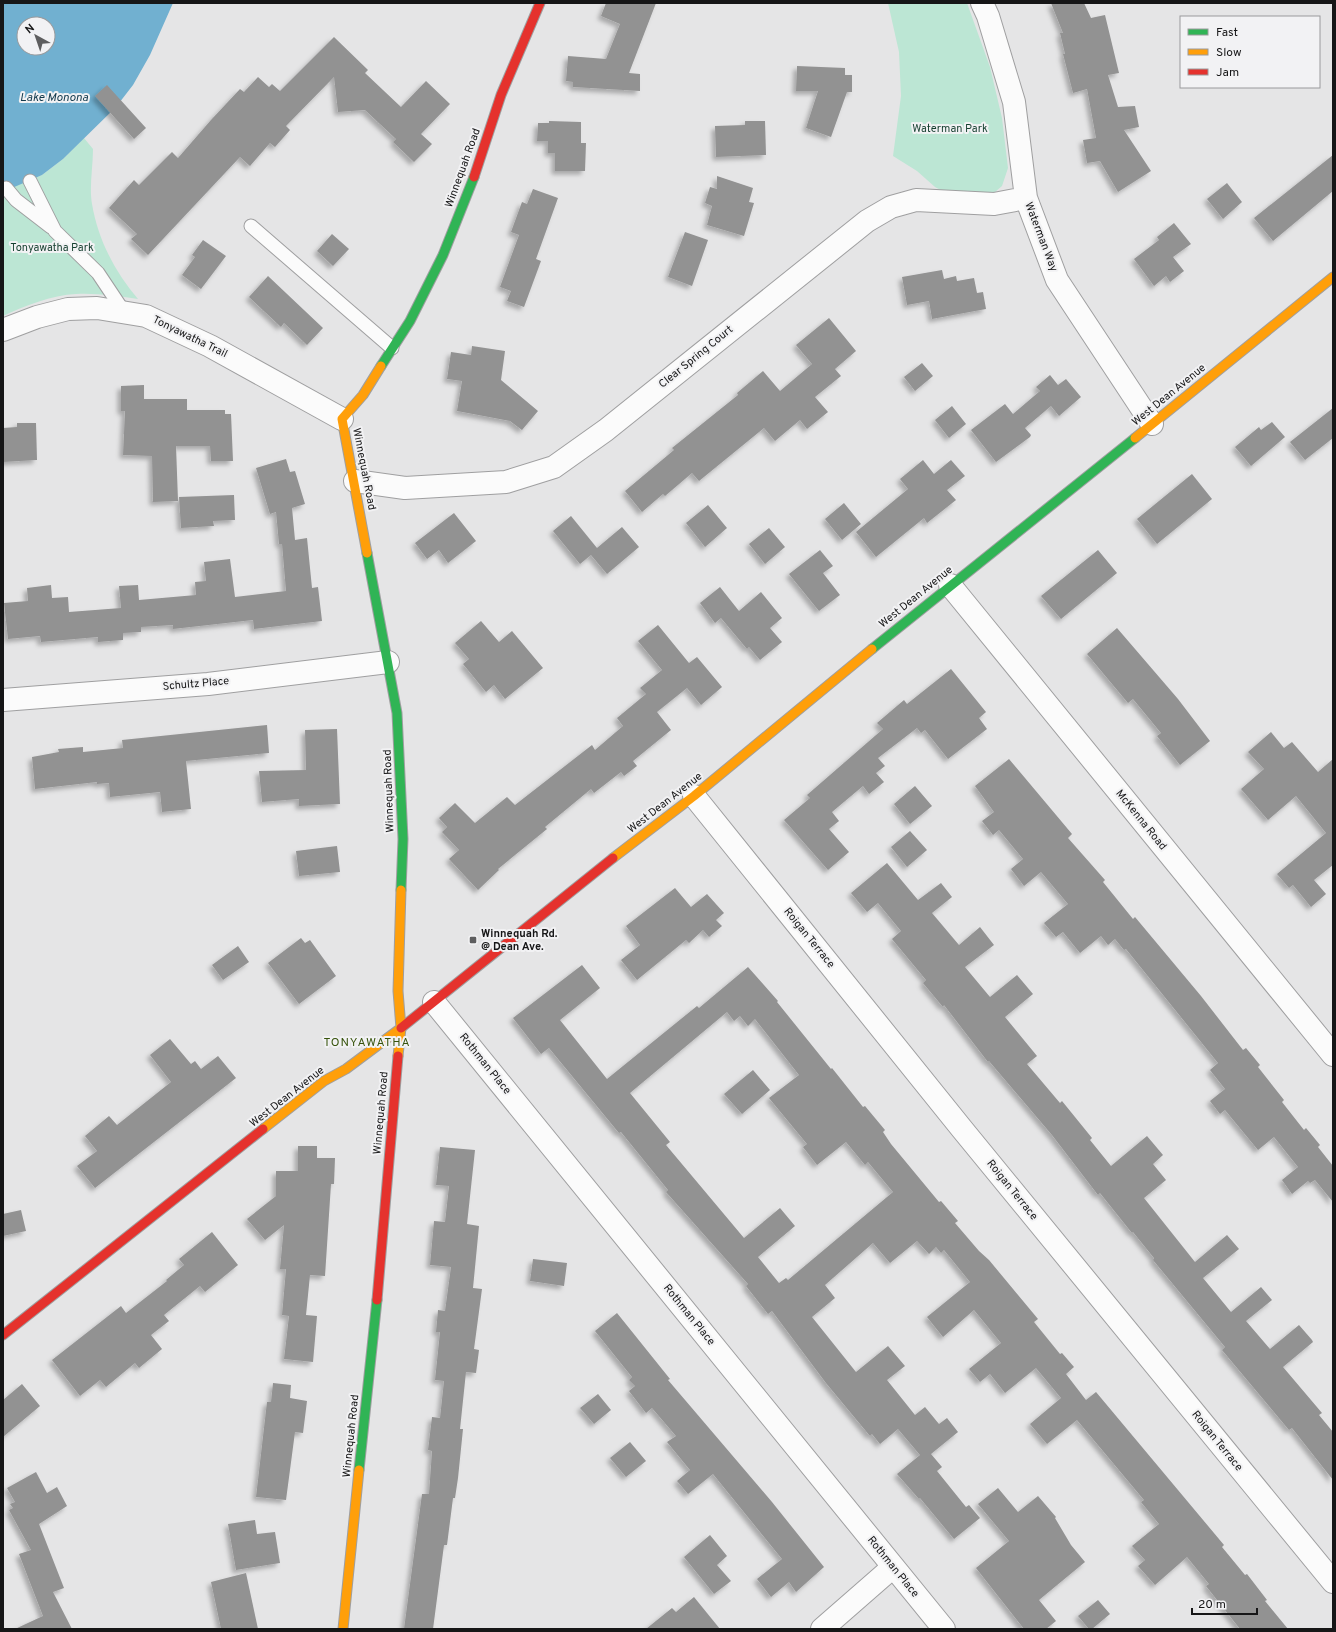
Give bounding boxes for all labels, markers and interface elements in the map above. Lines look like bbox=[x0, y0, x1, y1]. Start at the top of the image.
north arrow bbox=[16, 16, 56, 56]
legend bbox=[1180, 16, 1320, 88]
text: N bbox=[23, 21, 38, 37]
text: Fast bbox=[1216, 25, 1238, 41]
text: Slow bbox=[1216, 45, 1242, 61]
text: Jam bbox=[1216, 65, 1239, 81]
water label: Lake Monona bbox=[20, 90, 89, 106]
park label: Waterman Park bbox=[912, 122, 988, 136]
street label: Winnequah Road bbox=[442, 126, 484, 210]
street label: Waterman Way bbox=[1021, 200, 1061, 274]
park label: Tonyawatha Park bbox=[10, 241, 94, 255]
street label: Tonyawatha Trail bbox=[150, 313, 230, 361]
street label: Clear Spring Court bbox=[656, 323, 736, 391]
street label: West Dean Avenue bbox=[1129, 361, 1209, 429]
street label: Winnequah Road bbox=[349, 427, 379, 511]
street label: West Dean Avenue bbox=[876, 563, 956, 631]
street label: Schultz Place bbox=[162, 674, 230, 694]
street label: Winnequah Road bbox=[381, 749, 397, 833]
street label: West Dean Avenue bbox=[625, 769, 705, 837]
street label: McKenna Road bbox=[1112, 787, 1170, 853]
street label: Roigan Terrace bbox=[780, 905, 838, 971]
place label: Winnequah Rd. @ Dean Ave. bbox=[481, 927, 558, 954]
marker: Winnequah Rd. @ Dean Ave. bbox=[468, 935, 478, 945]
street label: Rothman Place bbox=[456, 1031, 514, 1097]
district label: TONYAWATHA bbox=[323, 1035, 411, 1051]
street label: West Dean Avenue bbox=[247, 1063, 327, 1131]
street label: Winnequah Road bbox=[370, 1071, 392, 1155]
street label: Roigan Terrace bbox=[983, 1157, 1041, 1223]
street label: Rothman Place bbox=[660, 1282, 718, 1348]
street label: Winnequah Road bbox=[340, 1394, 362, 1478]
street label: Roigan Terrace bbox=[1188, 1408, 1246, 1474]
street label: Rothman Place bbox=[864, 1534, 922, 1600]
scale bar bbox=[1192, 1590, 1257, 1616]
text: 20 m bbox=[1198, 1597, 1226, 1613]

